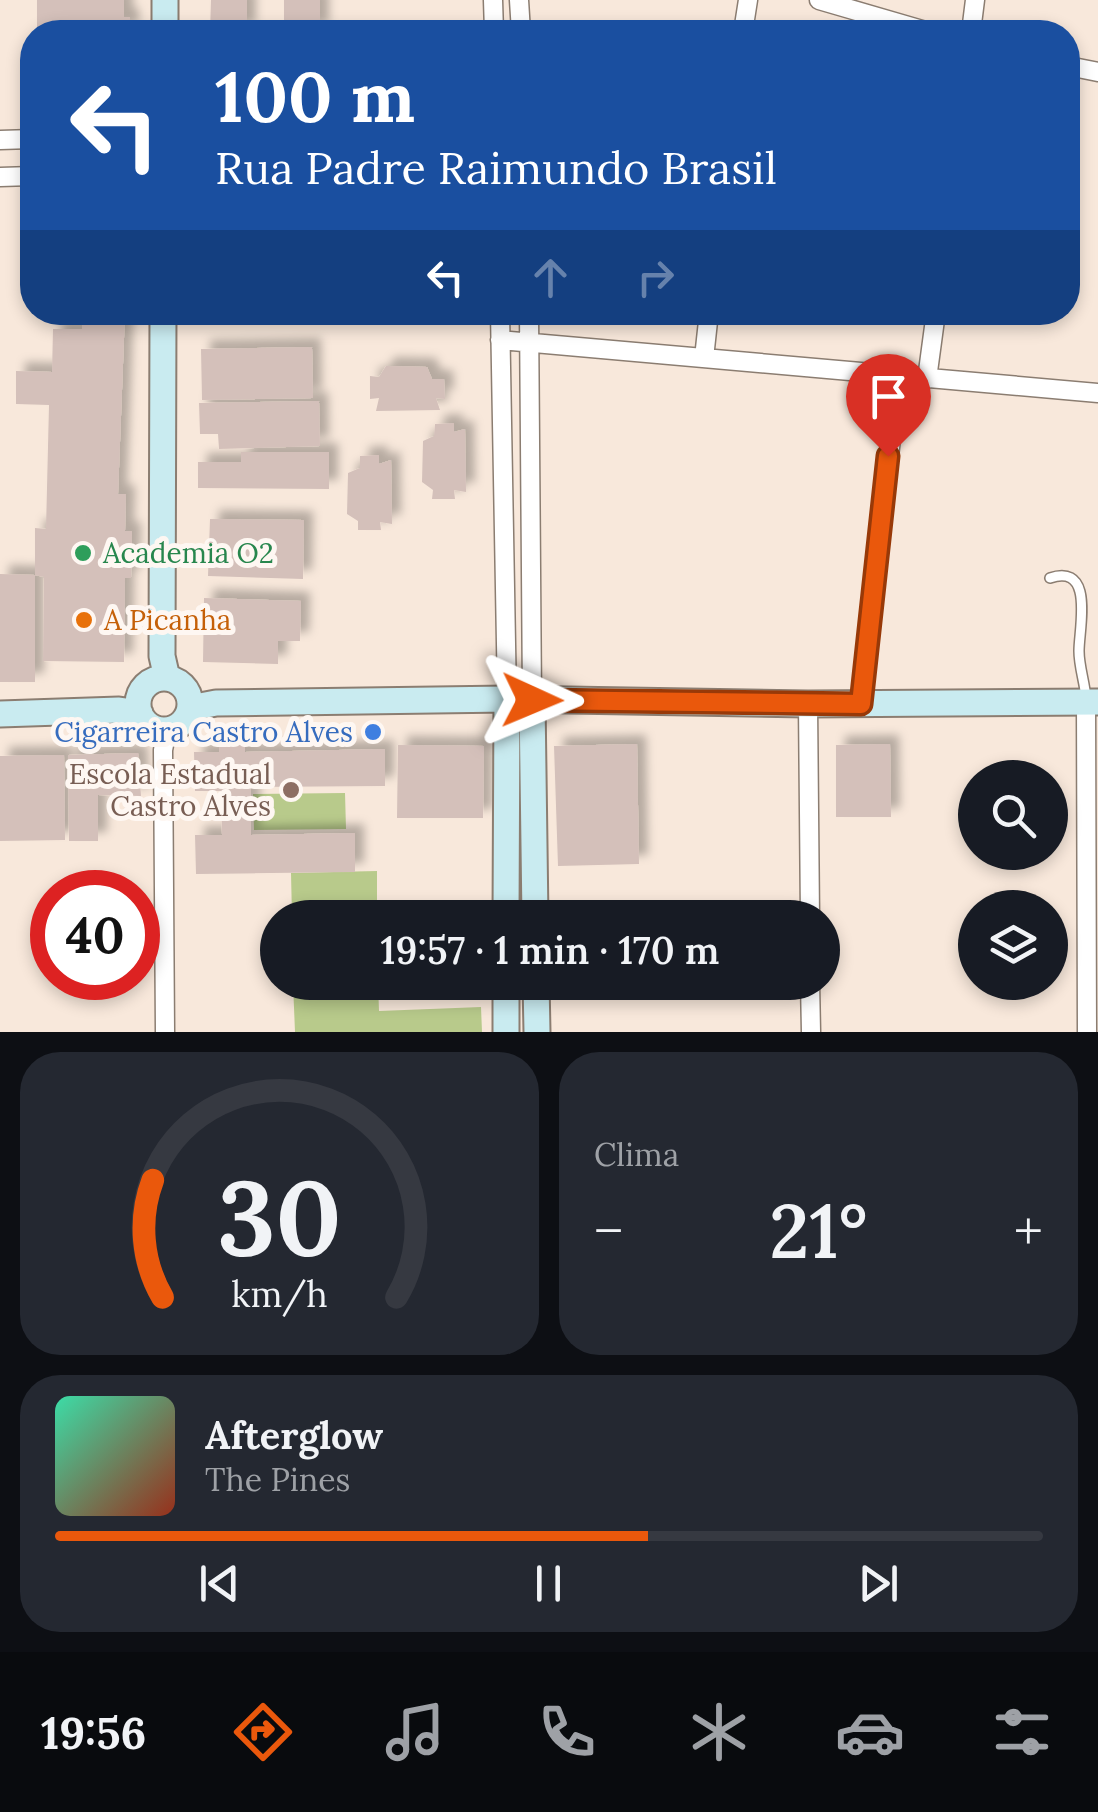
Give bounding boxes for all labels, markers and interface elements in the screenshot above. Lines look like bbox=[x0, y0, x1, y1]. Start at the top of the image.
text: 100 m bbox=[215, 52, 415, 141]
icon: left bbox=[50, 60, 180, 190]
text: Rua Padre Raimundo Brasil bbox=[215, 139, 777, 196]
icon: left bbox=[418, 250, 473, 305]
icon: ahead bbox=[523, 250, 578, 305]
icon: right bbox=[628, 250, 683, 305]
pin bbox=[846, 354, 931, 457]
icon: arrive bbox=[861, 369, 916, 424]
place label: Academia O2 bbox=[102, 535, 274, 571]
marker: Academia O2 bbox=[72, 542, 94, 564]
place label: A Picanha bbox=[103, 602, 231, 638]
marker: A Picanha bbox=[73, 609, 95, 631]
position arrow bbox=[480, 648, 584, 752]
place label: Cigarreira Castro Alves bbox=[54, 714, 353, 750]
marker: Cigarreira Castro Alves bbox=[362, 721, 384, 743]
place label: Escola Estadual Castro Alves bbox=[69, 756, 271, 824]
map controls bbox=[958, 760, 1068, 1000]
button: search bbox=[958, 760, 1068, 870]
marker: Escola Estadual Castro Alves bbox=[280, 779, 302, 801]
speed limit sign: 40 bbox=[30, 870, 160, 1000]
button: layers bbox=[958, 890, 1068, 1000]
text: 19:57 · 1 min · 170 m bbox=[381, 926, 719, 974]
text: Clima bbox=[594, 1134, 679, 1175]
text: 30 bbox=[217, 1150, 342, 1283]
text: 21° bbox=[769, 1183, 868, 1279]
text: − bbox=[594, 1196, 623, 1266]
text: + bbox=[1014, 1196, 1043, 1266]
text: km/h bbox=[231, 1271, 328, 1317]
text: Afterglow bbox=[205, 1411, 383, 1459]
text: The Pines bbox=[205, 1459, 350, 1500]
icon: previous bbox=[192, 1556, 247, 1611]
icon: pause bbox=[521, 1556, 576, 1611]
icon: next bbox=[851, 1556, 906, 1611]
icon: directions bbox=[228, 1697, 298, 1767]
icon: music bbox=[380, 1697, 450, 1767]
icon: phone bbox=[532, 1697, 602, 1767]
icon: climate bbox=[684, 1697, 754, 1767]
icon: car bbox=[835, 1697, 905, 1767]
icon: filters bbox=[987, 1697, 1057, 1767]
text: 19:56 bbox=[41, 1704, 147, 1761]

